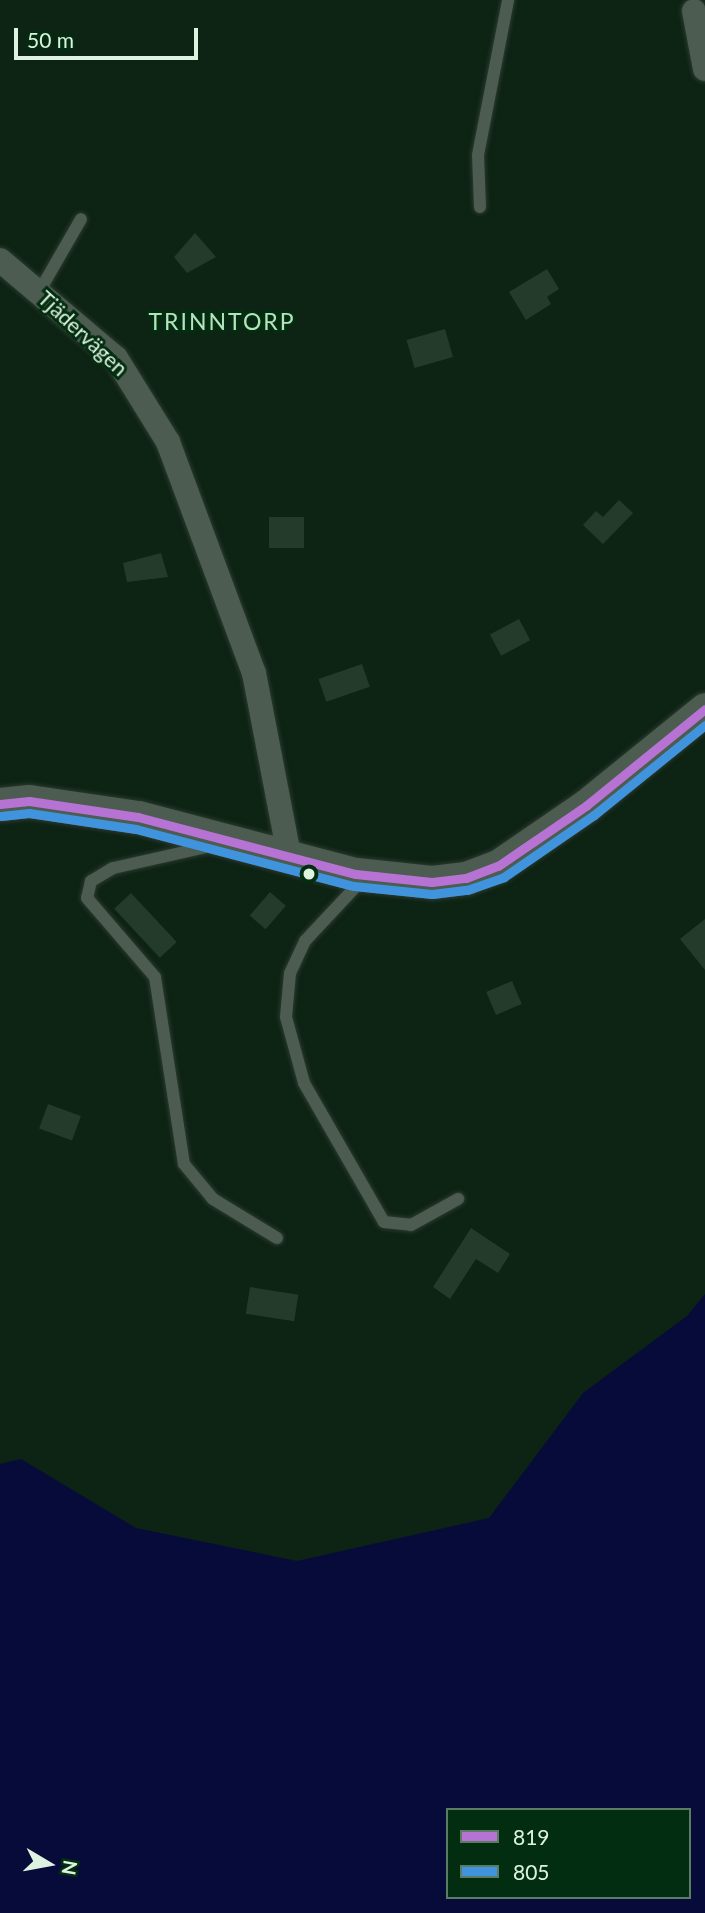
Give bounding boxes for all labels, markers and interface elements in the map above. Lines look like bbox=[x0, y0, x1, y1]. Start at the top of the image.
scale bar bbox=[18, 14, 201, 58]
text: 50 m bbox=[27, 27, 74, 52]
street label: Tjädervägen bbox=[33, 285, 133, 381]
district label: TRINNTORP bbox=[150, 307, 294, 335]
unlabelled marker bbox=[302, 867, 316, 881]
legend bbox=[446, 1808, 691, 1899]
text: 819 bbox=[513, 1824, 550, 1849]
north arrow bbox=[14, 1829, 84, 1899]
text: N bbox=[58, 1859, 83, 1877]
text: 805 bbox=[513, 1859, 550, 1884]

